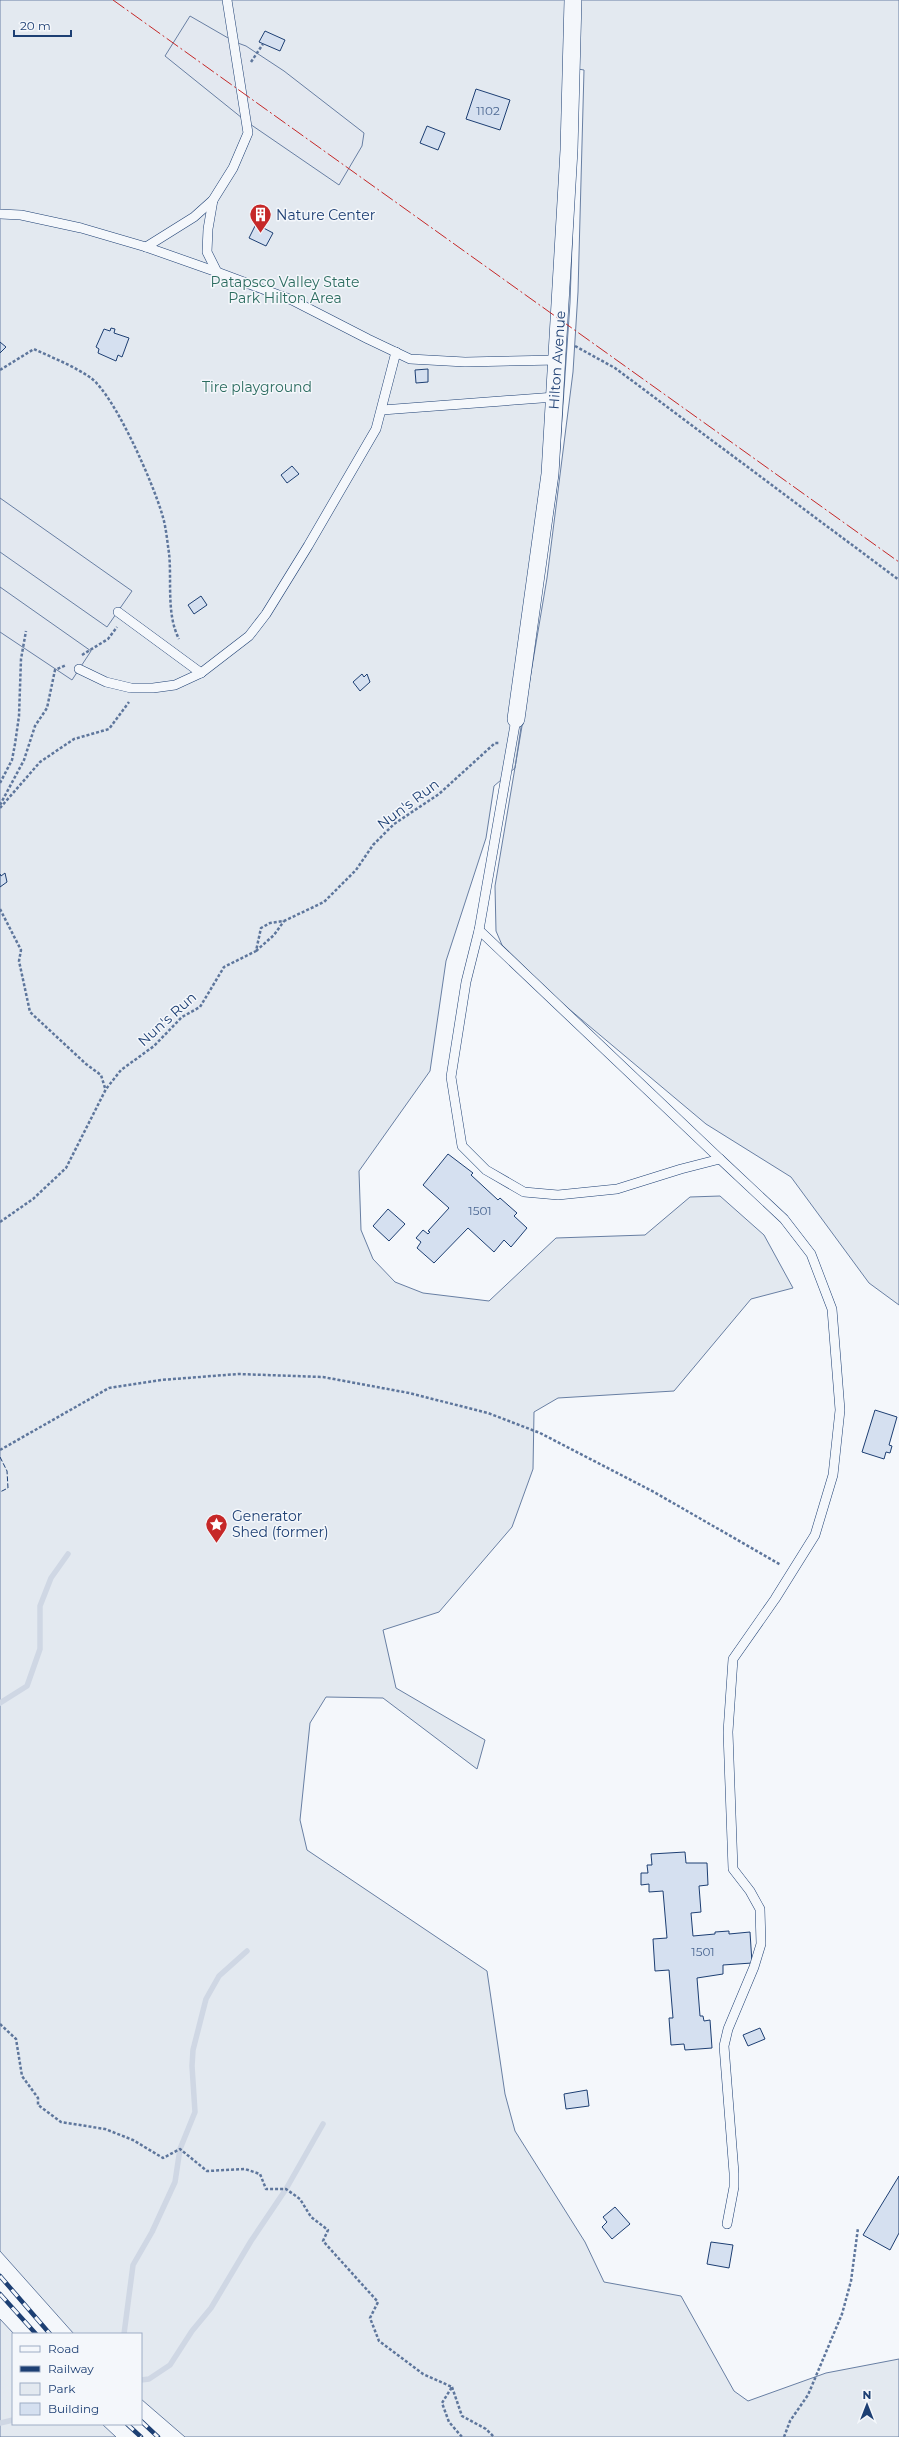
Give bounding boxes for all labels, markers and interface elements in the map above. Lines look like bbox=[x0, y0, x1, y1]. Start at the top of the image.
scale bar bbox=[14, 12, 71, 38]
text: 20 m bbox=[20, 18, 51, 33]
house number: 1102 bbox=[476, 103, 500, 118]
building icon: Nature Center bbox=[248, 202, 274, 235]
place label: Nature Center bbox=[276, 206, 376, 224]
park label: Patapsco Valley State Park Hilton Area bbox=[211, 273, 359, 307]
street label: Hilton Avenue bbox=[545, 310, 569, 410]
park label: Tire playground bbox=[202, 378, 312, 396]
street label: Nun's Run bbox=[374, 775, 442, 833]
street label: Nun's Run bbox=[134, 988, 200, 1050]
house number: 1501 bbox=[468, 1203, 492, 1218]
place label: Generator Shed (former) bbox=[232, 1507, 329, 1541]
place icon: Generator Shed (former) bbox=[203, 1511, 229, 1544]
house number: 1501 bbox=[691, 1944, 715, 1959]
legend bbox=[12, 2333, 142, 2425]
text: Road bbox=[48, 2341, 79, 2356]
text: Railway bbox=[48, 2361, 94, 2376]
text: Park bbox=[48, 2381, 76, 2396]
north arrow bbox=[847, 2385, 887, 2425]
text: N bbox=[863, 2388, 871, 2402]
text: Building bbox=[48, 2401, 99, 2416]

